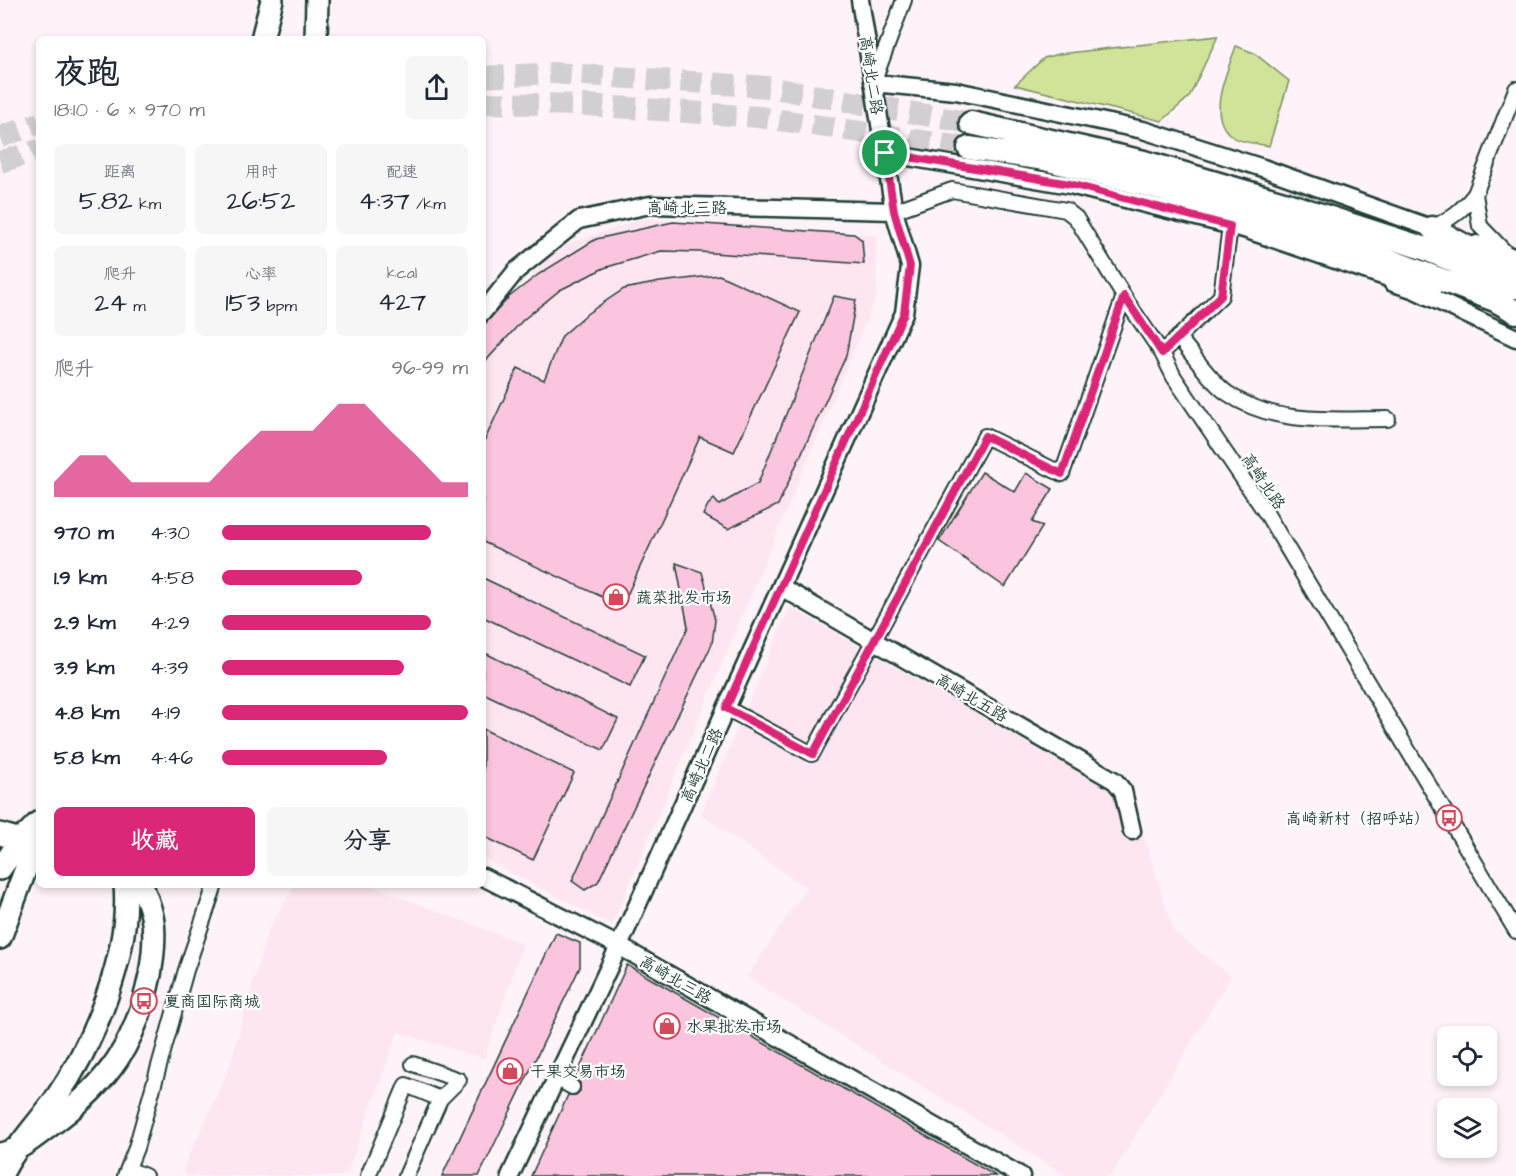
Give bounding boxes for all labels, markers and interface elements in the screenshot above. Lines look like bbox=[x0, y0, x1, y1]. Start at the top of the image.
street label: 高崎北二路 bbox=[854, 34, 888, 116]
text: 夜跑 bbox=[54, 50, 120, 96]
button: share bbox=[405, 56, 468, 119]
text: 18:10 · 6 × 970 m bbox=[54, 96, 205, 124]
pin bbox=[859, 127, 910, 178]
icon: arrive bbox=[868, 136, 901, 169]
text: 距离 bbox=[104, 161, 136, 183]
text: 用时 bbox=[245, 161, 277, 183]
text: 配速 bbox=[386, 161, 418, 183]
text: 5.82 bbox=[79, 183, 133, 219]
text: 26:52 bbox=[227, 183, 295, 219]
text: 4:37 bbox=[358, 183, 410, 219]
text: km bbox=[133, 193, 161, 215]
text: /km bbox=[410, 193, 446, 215]
street label: 高崎北三路 bbox=[647, 197, 727, 219]
text: kcal bbox=[387, 262, 417, 284]
text: 爬升 bbox=[104, 263, 136, 285]
text: 心率 bbox=[245, 263, 277, 285]
text: 427 bbox=[378, 284, 426, 320]
text: 24 bbox=[94, 285, 127, 321]
text: 153 bbox=[225, 285, 260, 321]
text: m bbox=[127, 295, 146, 317]
text: bpm bbox=[260, 295, 297, 317]
text: 96–99 m bbox=[392, 354, 468, 382]
text: 爬升 bbox=[54, 355, 94, 383]
street label: 高崎北路 bbox=[1236, 449, 1290, 514]
text: 970 m bbox=[54, 519, 114, 547]
text: 4:30 bbox=[150, 519, 190, 547]
text: 1.9 km bbox=[54, 564, 107, 592]
text: 4:58 bbox=[150, 564, 194, 592]
shop icon: 蔬菜批发市场 bbox=[601, 582, 631, 612]
place label: 蔬菜批发市场 bbox=[636, 587, 732, 609]
text: 2.9 km bbox=[54, 609, 116, 637]
text: 4:29 bbox=[150, 609, 190, 637]
text: 3.9 km bbox=[54, 654, 114, 682]
text: 4:39 bbox=[150, 654, 189, 682]
street label: 高崎北五路 bbox=[931, 668, 1012, 727]
text: 4.8 km bbox=[54, 699, 119, 727]
text: 4:19 bbox=[150, 699, 181, 727]
street label: 高崎北二路 bbox=[676, 724, 728, 806]
text: 5.8 km bbox=[54, 744, 120, 772]
text: 4:46 bbox=[150, 744, 193, 772]
bus stop icon: 高崎新村（招呼站） bbox=[1434, 803, 1464, 833]
button: 收藏 bbox=[54, 807, 255, 876]
button: 分享 bbox=[267, 807, 468, 876]
place label: 高崎新村（招呼站） bbox=[1286, 808, 1430, 830]
street label: 高崎北三路 bbox=[635, 950, 716, 1009]
bus stop icon: 夏商国际商城 bbox=[129, 986, 159, 1016]
place label: 夏商国际商城 bbox=[164, 991, 260, 1013]
shop icon: 水果批发市场 bbox=[652, 1011, 682, 1041]
place label: 水果批发市场 bbox=[686, 1016, 782, 1038]
map controls bbox=[1437, 1026, 1497, 1158]
button: locate bbox=[1437, 1026, 1497, 1086]
shop icon: 干果交易市场 bbox=[495, 1056, 525, 1086]
place label: 干果交易市场 bbox=[530, 1061, 626, 1083]
button: layers bbox=[1437, 1098, 1497, 1158]

